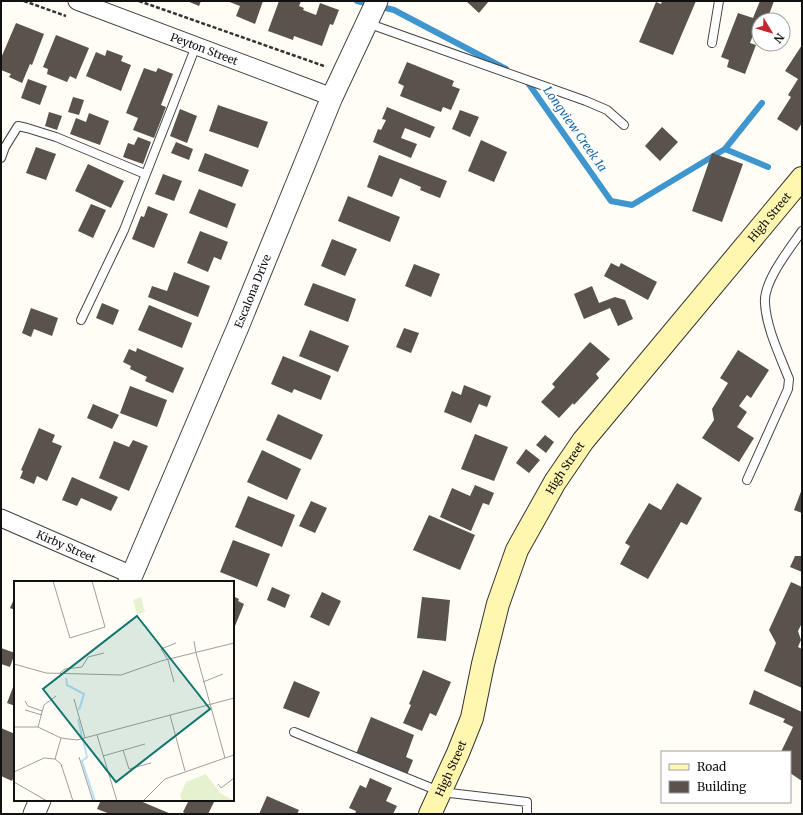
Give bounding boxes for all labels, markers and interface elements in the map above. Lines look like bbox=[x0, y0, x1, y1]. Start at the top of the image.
north arrow bbox=[751, 12, 791, 52]
street label: Peyton Street bbox=[169, 30, 241, 68]
text: N bbox=[771, 30, 787, 46]
water label: Longview Creek 1a bbox=[540, 83, 611, 175]
street label: High Street bbox=[745, 189, 795, 245]
street label: Escalona Drive bbox=[231, 252, 274, 330]
street label: High Street bbox=[543, 439, 588, 497]
street label: Kirby Street bbox=[34, 527, 99, 566]
inset map bbox=[14, 581, 234, 801]
street label: High Street bbox=[432, 738, 470, 799]
legend bbox=[661, 751, 791, 803]
text: Road bbox=[697, 759, 726, 774]
text: Building bbox=[697, 779, 747, 794]

